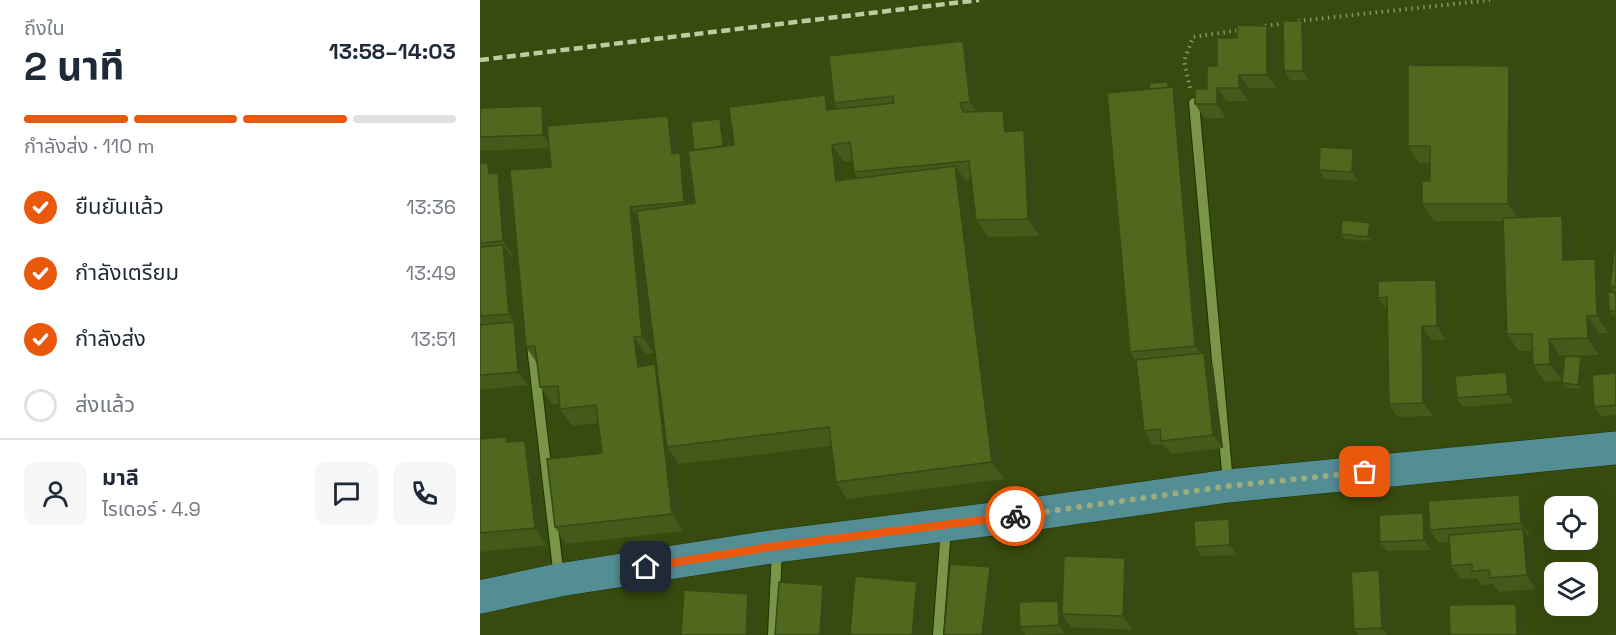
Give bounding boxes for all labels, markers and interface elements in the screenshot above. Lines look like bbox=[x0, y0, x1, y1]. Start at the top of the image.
text: ถึงใน bbox=[24, 15, 65, 41]
text: 13:58–14:03 bbox=[329, 37, 456, 65]
text: 2 นาที bbox=[24, 42, 124, 91]
text: กำลังส่ง · 110 m bbox=[24, 133, 154, 159]
icon: check bbox=[24, 191, 57, 224]
text: ยืนยันแล้ว bbox=[75, 192, 164, 220]
text: 13:36 bbox=[406, 194, 456, 220]
icon: check bbox=[24, 257, 57, 290]
text: กำลังเตรียม bbox=[75, 258, 179, 286]
text: 13:49 bbox=[406, 260, 456, 286]
icon: check bbox=[24, 323, 57, 356]
text: กำลังส่ง bbox=[75, 324, 146, 352]
text: 13:51 bbox=[410, 326, 456, 352]
text: ส่งแล้ว bbox=[75, 390, 135, 418]
pin bbox=[1339, 446, 1390, 497]
icon: bag bbox=[1348, 455, 1381, 488]
button: person bbox=[24, 462, 87, 525]
button: chat bbox=[315, 462, 378, 525]
button: phone bbox=[393, 462, 456, 525]
text: มาลี bbox=[102, 463, 139, 491]
courier bbox=[985, 486, 1045, 546]
text: ไรเดอร์ · 4.9 bbox=[102, 496, 201, 522]
map controls bbox=[1544, 496, 1598, 616]
button: locate bbox=[1544, 496, 1598, 550]
icon: bike bbox=[999, 500, 1032, 533]
pin bbox=[620, 541, 671, 592]
icon: home bbox=[629, 550, 662, 583]
button: layers bbox=[1544, 562, 1598, 616]

